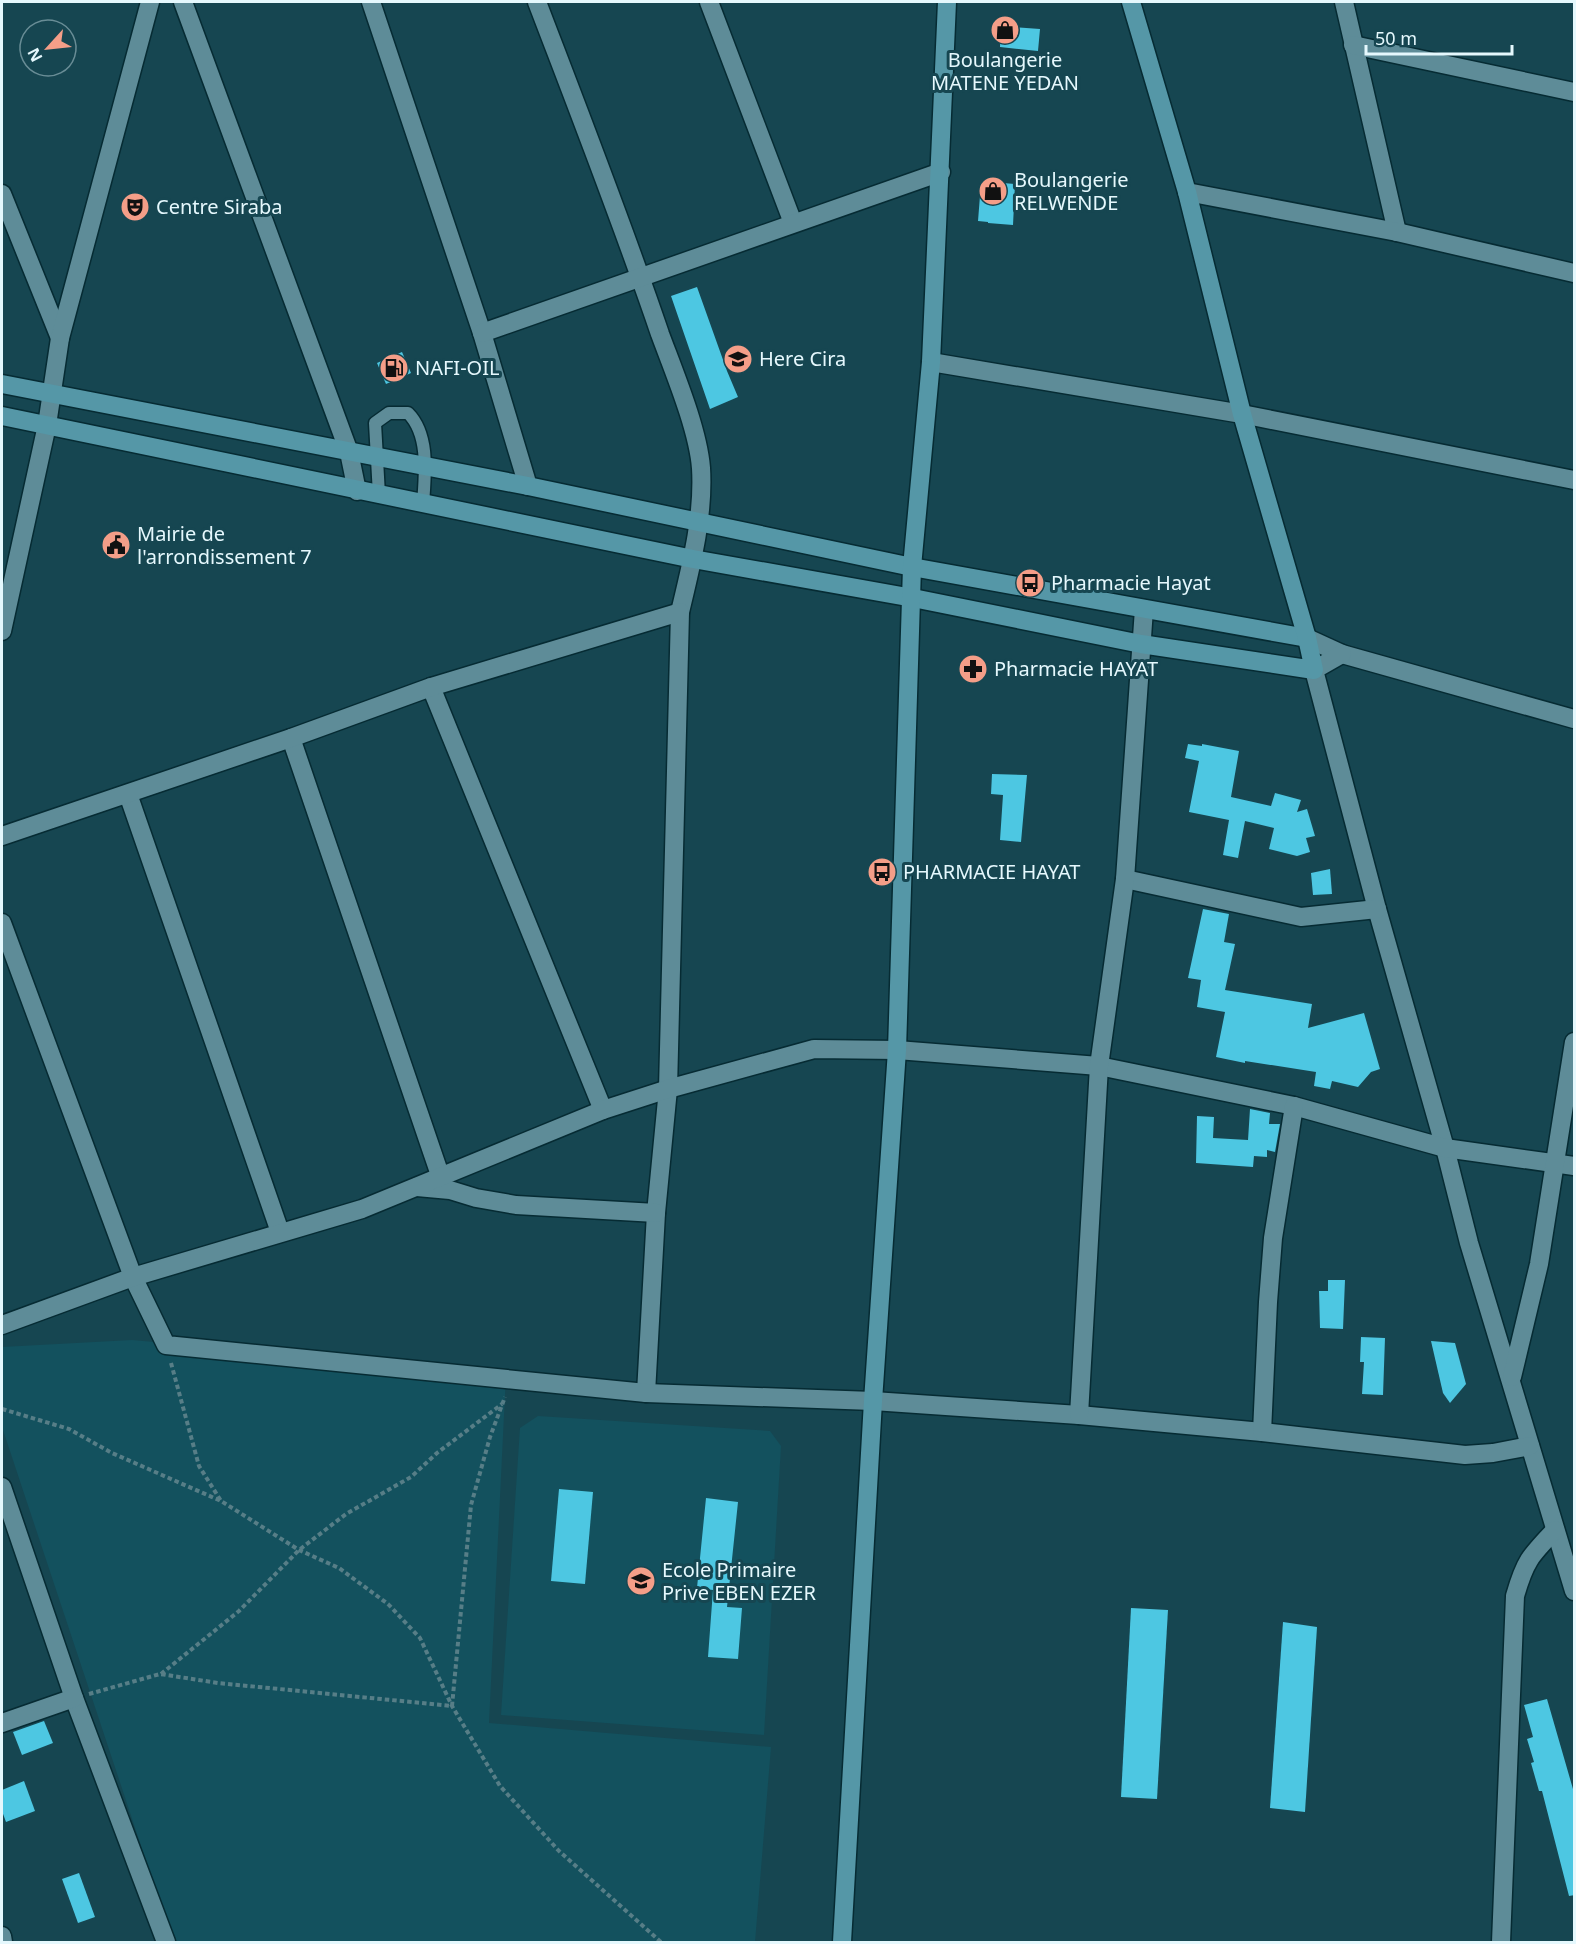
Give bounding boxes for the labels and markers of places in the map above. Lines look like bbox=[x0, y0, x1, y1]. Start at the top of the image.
shop icon: Boulangerie MATENE YEDAN bbox=[989, 14, 1021, 46]
place label: Boulangerie MATENE YEDAN bbox=[931, 46, 1079, 96]
place label: Boulangerie RELWENDE bbox=[1014, 166, 1128, 216]
shop icon: Boulangerie RELWENDE bbox=[977, 175, 1009, 207]
theatre icon: Centre Siraba bbox=[119, 191, 151, 223]
place label: Centre Siraba bbox=[156, 193, 283, 220]
school or university icon: Here Cira bbox=[722, 343, 754, 375]
place label: Here Cira bbox=[759, 345, 846, 372]
fuel station icon: NAFI-OIL bbox=[378, 352, 410, 384]
place label: NAFI-OIL bbox=[415, 354, 499, 381]
place label: Mairie de l'arrondissement 7 bbox=[137, 520, 312, 570]
public building icon: Mairie de l'arrondissement 7 bbox=[100, 529, 132, 561]
bus stop icon: Pharmacie Hayat bbox=[1014, 567, 1046, 599]
place label: Pharmacie Hayat bbox=[1051, 569, 1211, 596]
pharmacy icon: Pharmacie HAYAT bbox=[957, 653, 989, 685]
place label: Pharmacie HAYAT bbox=[994, 655, 1158, 682]
bus stop icon: PHARMACIE HAYAT bbox=[866, 856, 898, 888]
place label: PHARMACIE HAYAT bbox=[903, 858, 1080, 885]
place label: Ecole Primaire Prive EBEN EZER bbox=[662, 1556, 816, 1606]
school or university icon: Ecole Primaire Prive EBEN EZER bbox=[625, 1565, 657, 1597]

